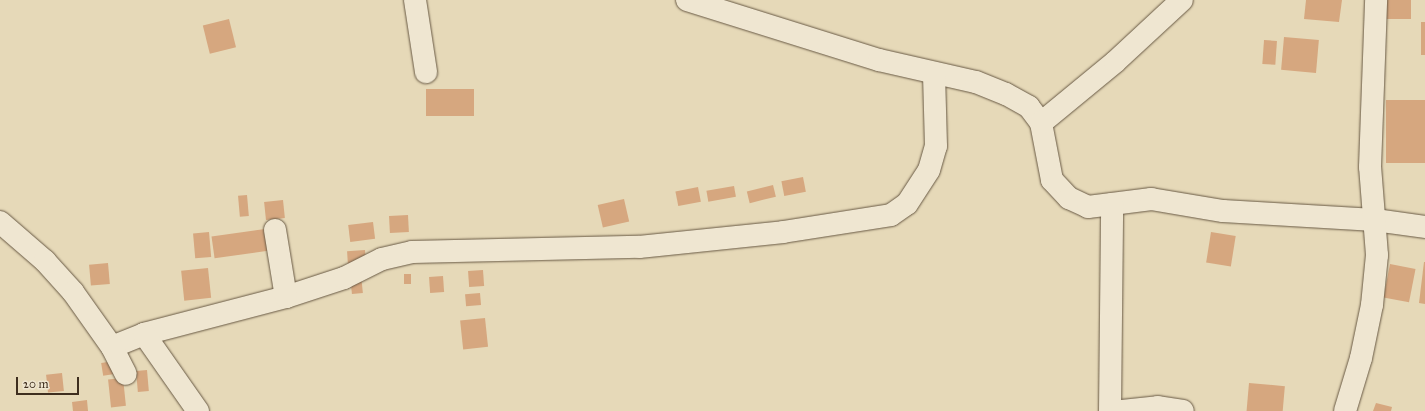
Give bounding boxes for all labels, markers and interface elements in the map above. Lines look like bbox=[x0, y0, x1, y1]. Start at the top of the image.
scale bar bbox=[18, 369, 81, 395]
text: 20 m bbox=[23, 377, 49, 391]

